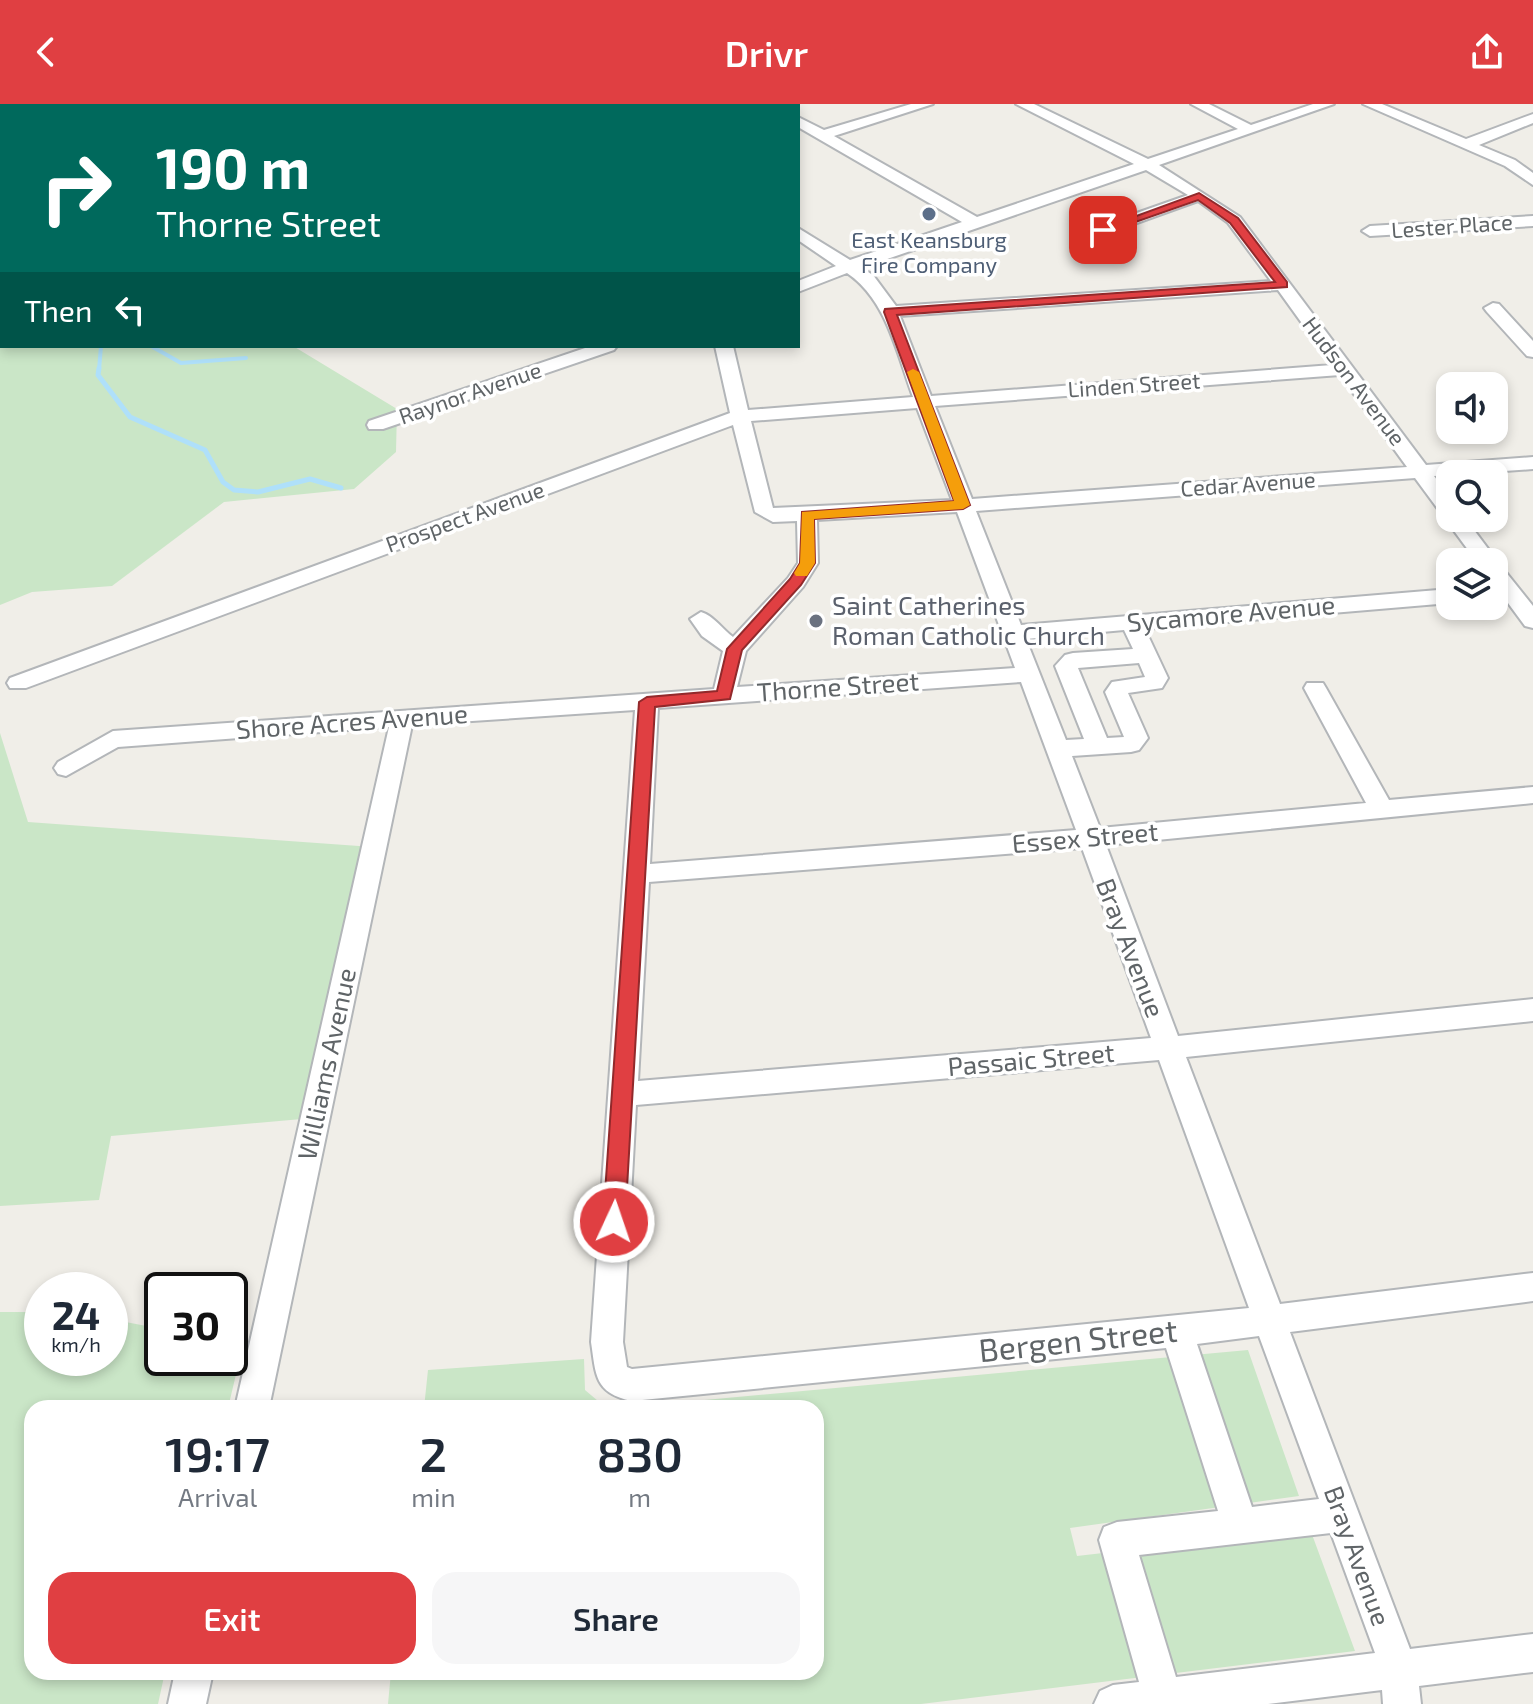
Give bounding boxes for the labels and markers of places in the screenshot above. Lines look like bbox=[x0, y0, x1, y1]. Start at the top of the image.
pin bbox=[1069, 196, 1137, 264]
marker: East Keansburg Fire Company bbox=[920, 205, 938, 223]
place label: East Keansburg Fire Company bbox=[851, 226, 1007, 277]
place label: Saint Catherines Roman Catholic Church bbox=[832, 589, 1105, 650]
marker: Saint Catherines Roman Catholic Church bbox=[807, 612, 825, 630]

